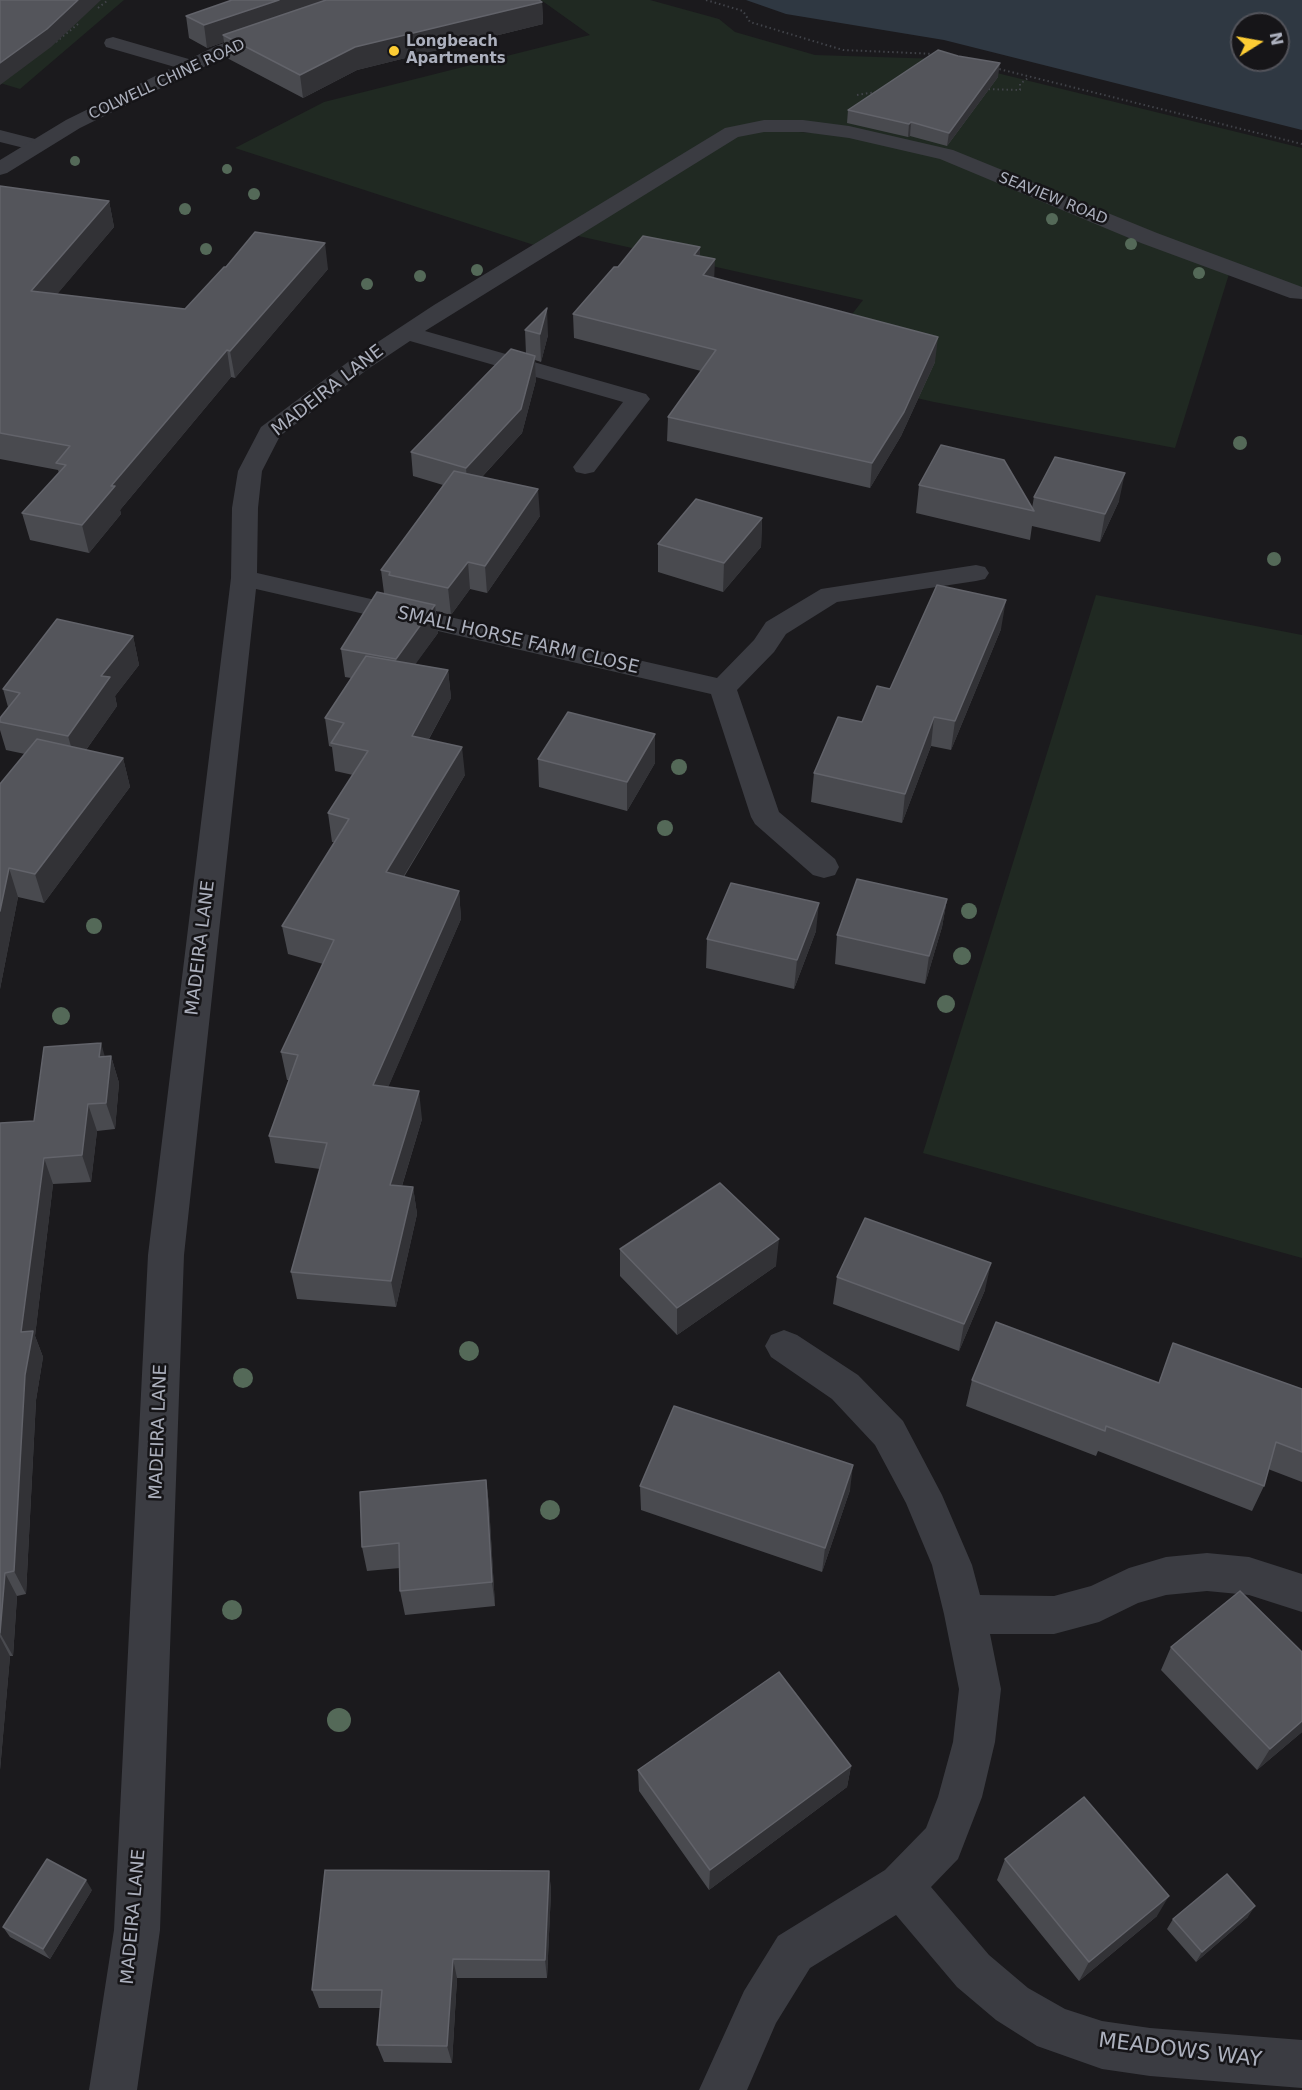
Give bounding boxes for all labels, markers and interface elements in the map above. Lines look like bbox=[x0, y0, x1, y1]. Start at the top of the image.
north arrow bbox=[1230, 12, 1290, 72]
text: N bbox=[1266, 30, 1287, 47]
place label: Longbeach Apartments bbox=[406, 33, 506, 68]
street label: COLWELL CHINE ROAD bbox=[86, 36, 248, 124]
marker: Longbeach Apartments bbox=[387, 44, 401, 58]
street label: SEAVIEW ROAD bbox=[996, 169, 1110, 229]
street label: MADEIRA LANE bbox=[268, 341, 388, 441]
street label: SMALL HORSE FARM CLOSE bbox=[395, 603, 641, 679]
street label: MADEIRA LANE bbox=[182, 879, 220, 1017]
street label: MADEIRA LANE bbox=[146, 1364, 172, 1500]
street label: MADEIRA LANE bbox=[117, 1848, 151, 1986]
street label: MEADOWS WAY bbox=[1097, 2028, 1263, 2074]

